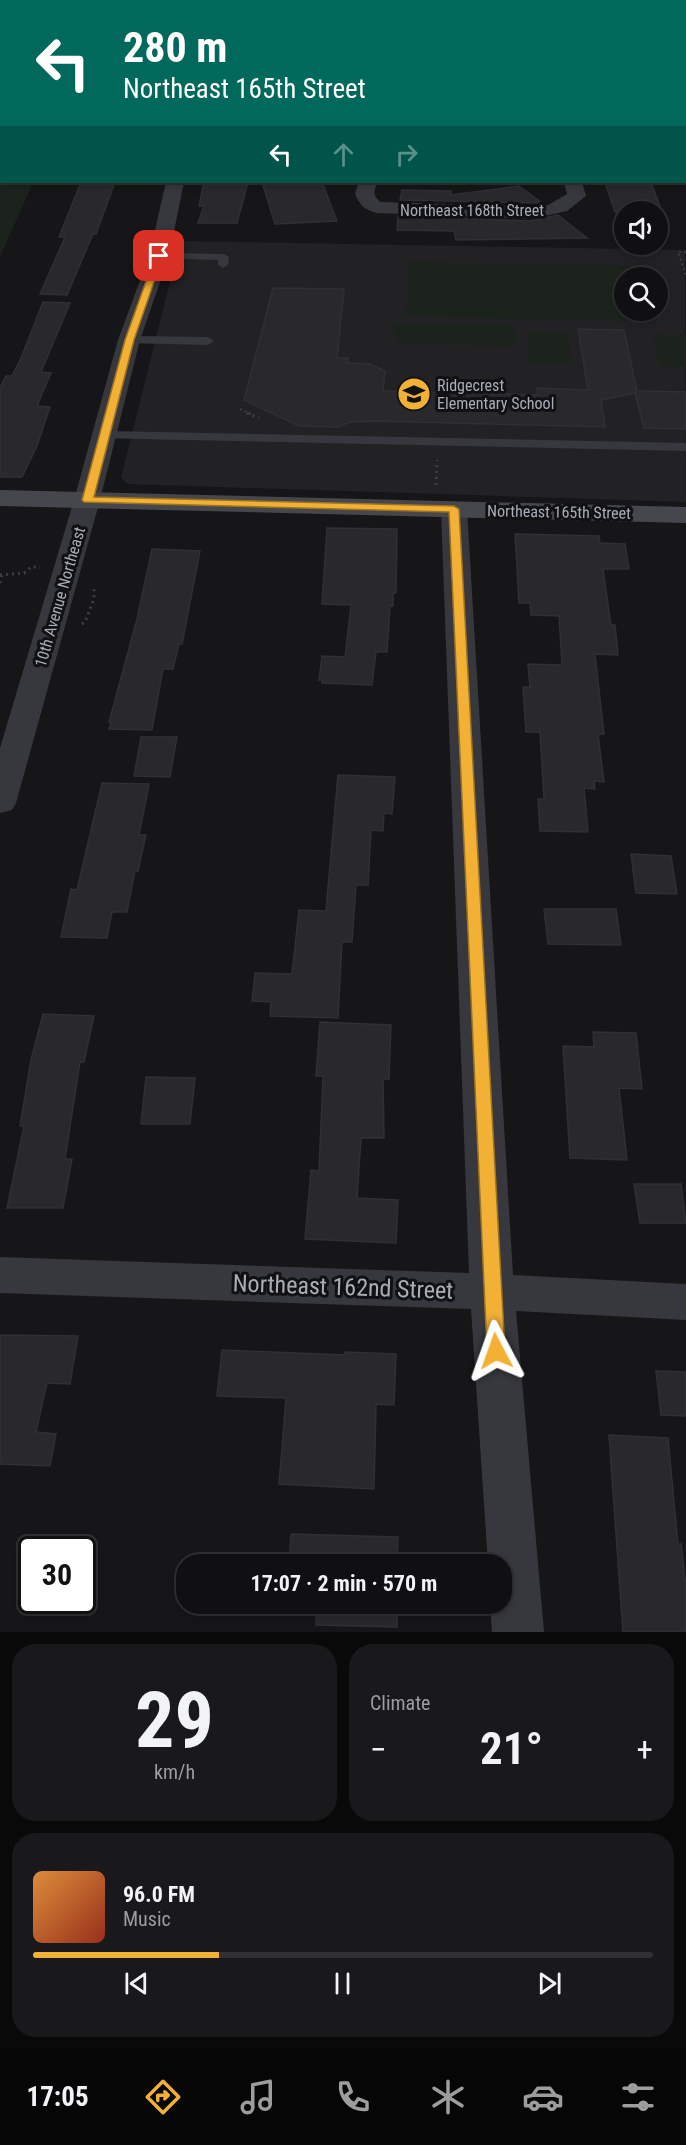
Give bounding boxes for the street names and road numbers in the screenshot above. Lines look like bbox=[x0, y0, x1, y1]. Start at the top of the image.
street label: Northeast 168th Street bbox=[400, 201, 544, 220]
street label: Northeast 165th Street bbox=[487, 501, 631, 523]
street label: 10th Avenue Northeast bbox=[31, 525, 89, 669]
street label: Northeast 162nd Street bbox=[232, 1269, 454, 1305]

